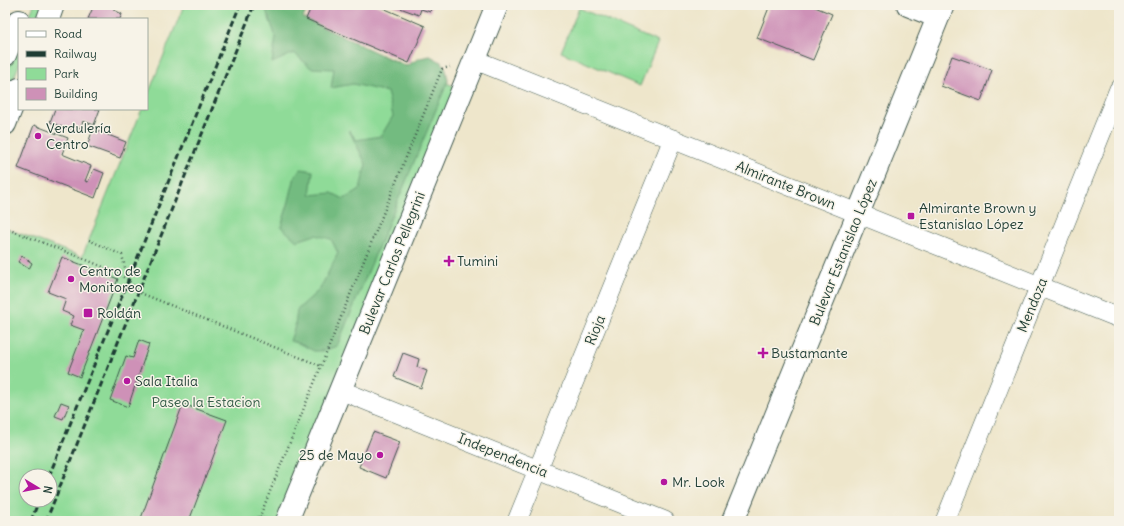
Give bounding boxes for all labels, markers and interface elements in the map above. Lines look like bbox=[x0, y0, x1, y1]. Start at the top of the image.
legend bbox=[18, 18, 148, 110]
text: Road bbox=[54, 26, 82, 41]
text: Railway bbox=[54, 46, 97, 61]
text: Park bbox=[54, 66, 79, 81]
text: Building bbox=[54, 86, 98, 101]
place label: Verdulería Centro bbox=[46, 119, 111, 153]
marker: Verdulería Centro bbox=[33, 131, 43, 141]
street label: Almirante Brown bbox=[733, 157, 839, 213]
street label: Bulevar Estanislao López bbox=[805, 176, 881, 328]
street label: Bulevar Carlos Pellegrini bbox=[355, 189, 429, 337]
place label: Almirante Brown y Estanislao López bbox=[919, 199, 1037, 233]
marker: Almirante Brown y Estanislao López bbox=[906, 211, 916, 221]
place label: Tumini bbox=[457, 252, 498, 270]
marker: Tumini bbox=[444, 256, 454, 266]
place label: Centro de Monitoreo bbox=[79, 262, 143, 296]
marker: Centro de Monitoreo bbox=[66, 274, 76, 284]
street label: Mendoza bbox=[1013, 275, 1051, 335]
place label: Roldán bbox=[97, 304, 141, 322]
marker: Roldán bbox=[82, 307, 94, 319]
street label: Rioja bbox=[581, 312, 609, 348]
place label: Bustamante bbox=[771, 344, 848, 362]
marker: Bustamante bbox=[758, 348, 768, 358]
place label: Sala Italia bbox=[135, 372, 198, 390]
marker: Sala Italia bbox=[122, 376, 132, 386]
park label: Paseo la Estacion bbox=[151, 393, 261, 411]
street label: Independencia bbox=[455, 429, 551, 481]
place label: 25 de Mayo bbox=[299, 446, 372, 464]
marker: 25 de Mayo bbox=[375, 450, 385, 460]
north arrow bbox=[18, 468, 58, 508]
place label: Mr. Look bbox=[672, 473, 725, 491]
marker: Mr. Look bbox=[659, 477, 669, 487]
text: N bbox=[40, 485, 55, 495]

